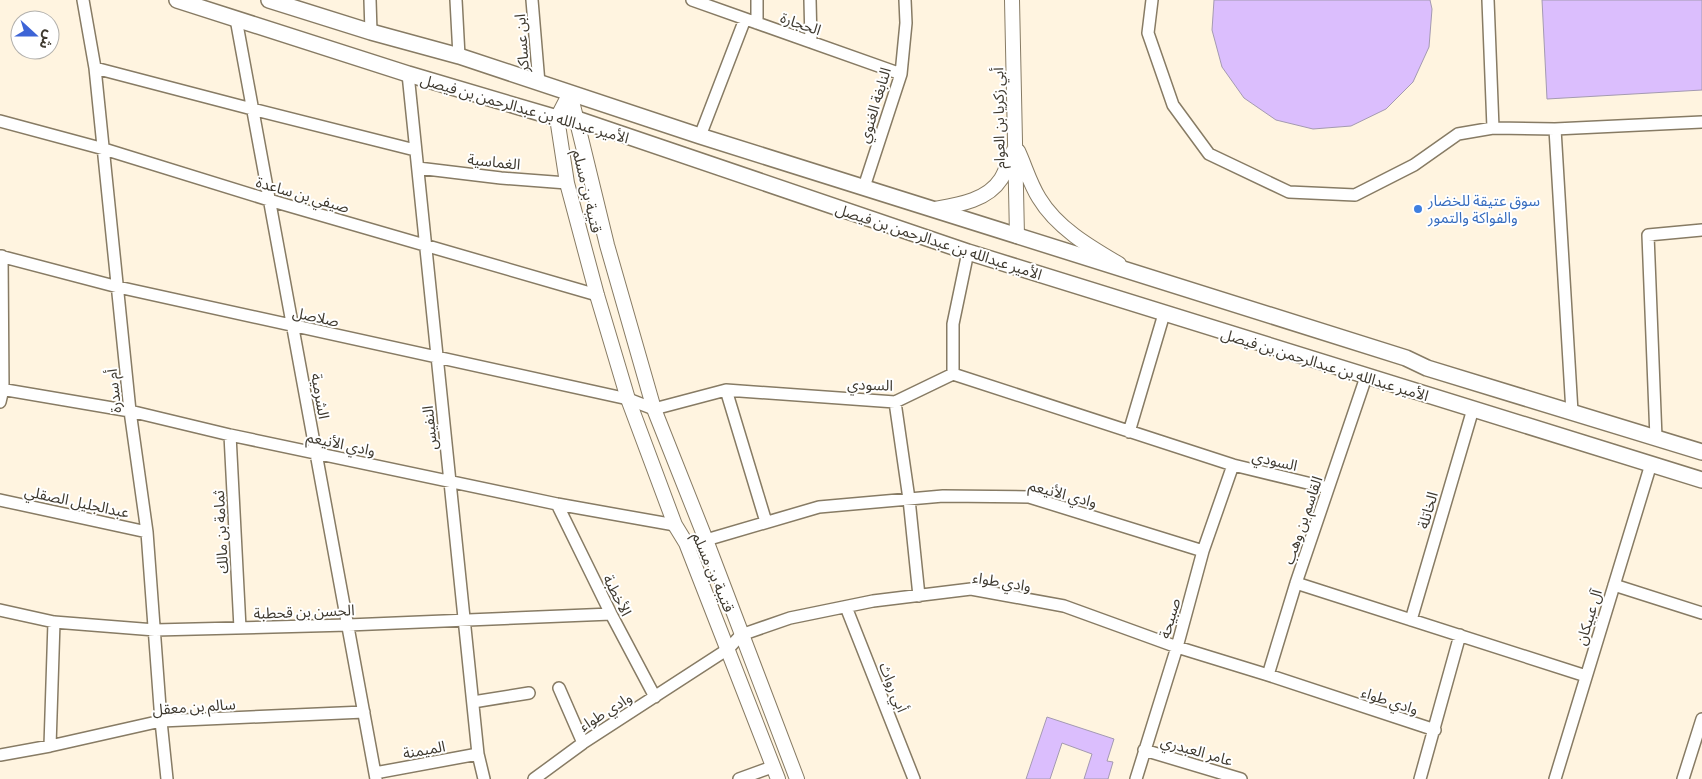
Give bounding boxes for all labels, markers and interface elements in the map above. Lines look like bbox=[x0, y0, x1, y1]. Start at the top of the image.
street label: الحجارة bbox=[778, 8, 824, 39]
north arrow bbox=[10, 10, 60, 60]
street label: ابن عساكر bbox=[510, 13, 533, 74]
text: ش bbox=[36, 28, 59, 52]
street label: النابغة الغنوي bbox=[854, 65, 897, 146]
street label: أبي زكريا بن العوام bbox=[988, 67, 1011, 169]
street label: الأمير عبدالله بن عبدالرحمن بن فيصل bbox=[418, 70, 631, 147]
street label: قتيبة بن مسلم bbox=[567, 148, 606, 235]
street label: الغماسية bbox=[467, 149, 521, 173]
street label: صيفي بن ساعدة bbox=[253, 172, 352, 219]
place label: سوق عتيقة للخضار والفواكة والتمور bbox=[1427, 191, 1540, 227]
street label: الأمير عبدالله بن عبدالرحمن بن فيصل bbox=[833, 199, 1045, 284]
marker: سوق عتيقة للخضار والفواكة والتمور bbox=[1412, 203, 1424, 215]
street label: صلاصل bbox=[291, 302, 341, 331]
street label: الأمير عبدالله بن عبدالرحمن بن فيصل bbox=[1219, 324, 1431, 405]
street label: أم سدرة bbox=[102, 367, 127, 414]
street label: الشرمية bbox=[307, 372, 334, 421]
street label: السودي bbox=[847, 374, 893, 397]
street label: النفيس bbox=[418, 405, 441, 451]
street label: وادي الأنيعم bbox=[304, 427, 377, 462]
street label: السودي bbox=[1250, 446, 1299, 477]
street label: القاسم بن وهب bbox=[1278, 474, 1328, 567]
street label: وادي الأنيعم bbox=[1026, 475, 1099, 514]
street label: عبدالجليل الصقلي bbox=[22, 481, 131, 524]
street label: الخاتلة bbox=[1413, 489, 1441, 531]
street label: ثمامة بن مالك bbox=[209, 490, 232, 574]
street label: قتيبة بن مسلم bbox=[686, 529, 739, 616]
street label: وادي طواء bbox=[971, 568, 1032, 598]
street label: الأخطبة bbox=[600, 571, 636, 619]
street label: آل عبيكان bbox=[1571, 586, 1606, 647]
street label: صبيحة bbox=[1155, 596, 1183, 640]
street label: الحسن بن قحطبة bbox=[253, 600, 355, 623]
street label: أبي رواث bbox=[873, 659, 912, 716]
street label: وادي طواء bbox=[1358, 682, 1421, 721]
street label: وادي طواء bbox=[575, 688, 637, 737]
street label: سالم بن معقل bbox=[152, 694, 237, 721]
street label: عامر العبدري bbox=[1158, 731, 1236, 772]
street label: الميمنة bbox=[401, 736, 447, 762]

